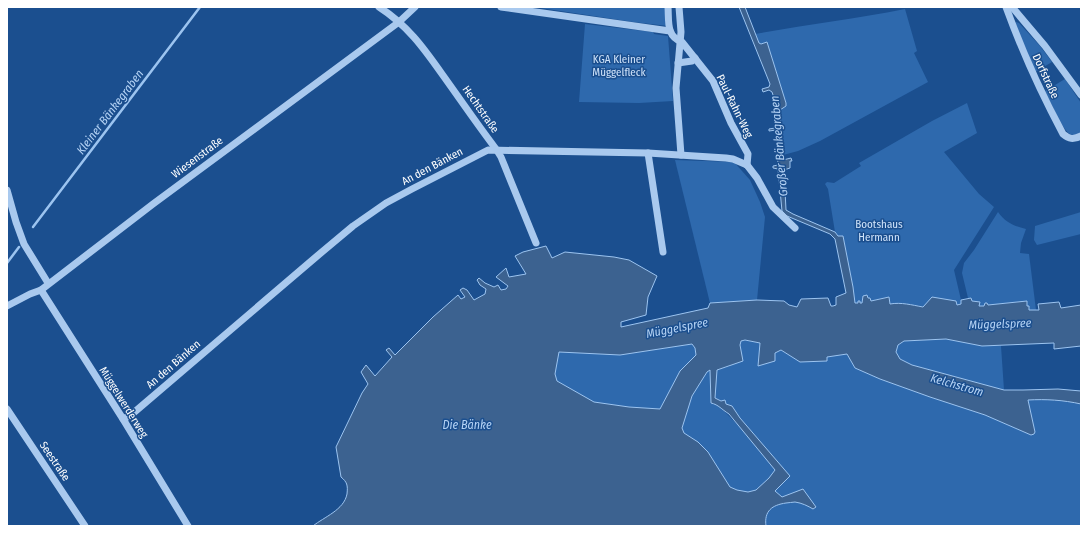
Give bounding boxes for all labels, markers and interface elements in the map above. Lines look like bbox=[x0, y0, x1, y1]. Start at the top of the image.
street label: Dorfstraße bbox=[1030, 52, 1062, 101]
park label: KGA Kleiner Müggelfleck bbox=[592, 53, 647, 79]
water label: Kleiner Bänkegraben bbox=[74, 67, 146, 157]
street label: Paul-Rahn-Weg bbox=[714, 72, 756, 141]
street label: Hechtstraße bbox=[460, 83, 502, 135]
water label: Großer Bänkegraben bbox=[768, 95, 790, 197]
street label: Wiesenstraße bbox=[169, 134, 226, 181]
street label: An den Bänken bbox=[399, 145, 465, 188]
park label: Bootshaus Hermann bbox=[855, 218, 903, 244]
water label: Müggelspree bbox=[645, 315, 709, 341]
water label: Müggelspree bbox=[968, 316, 1032, 332]
street label: An den Bänken bbox=[144, 337, 203, 391]
street label: Müggelwerderweg bbox=[97, 364, 151, 441]
water label: Kelchstrom bbox=[929, 371, 985, 399]
water label: Die Bänke bbox=[442, 418, 492, 432]
street label: Seestraße bbox=[37, 439, 73, 483]

